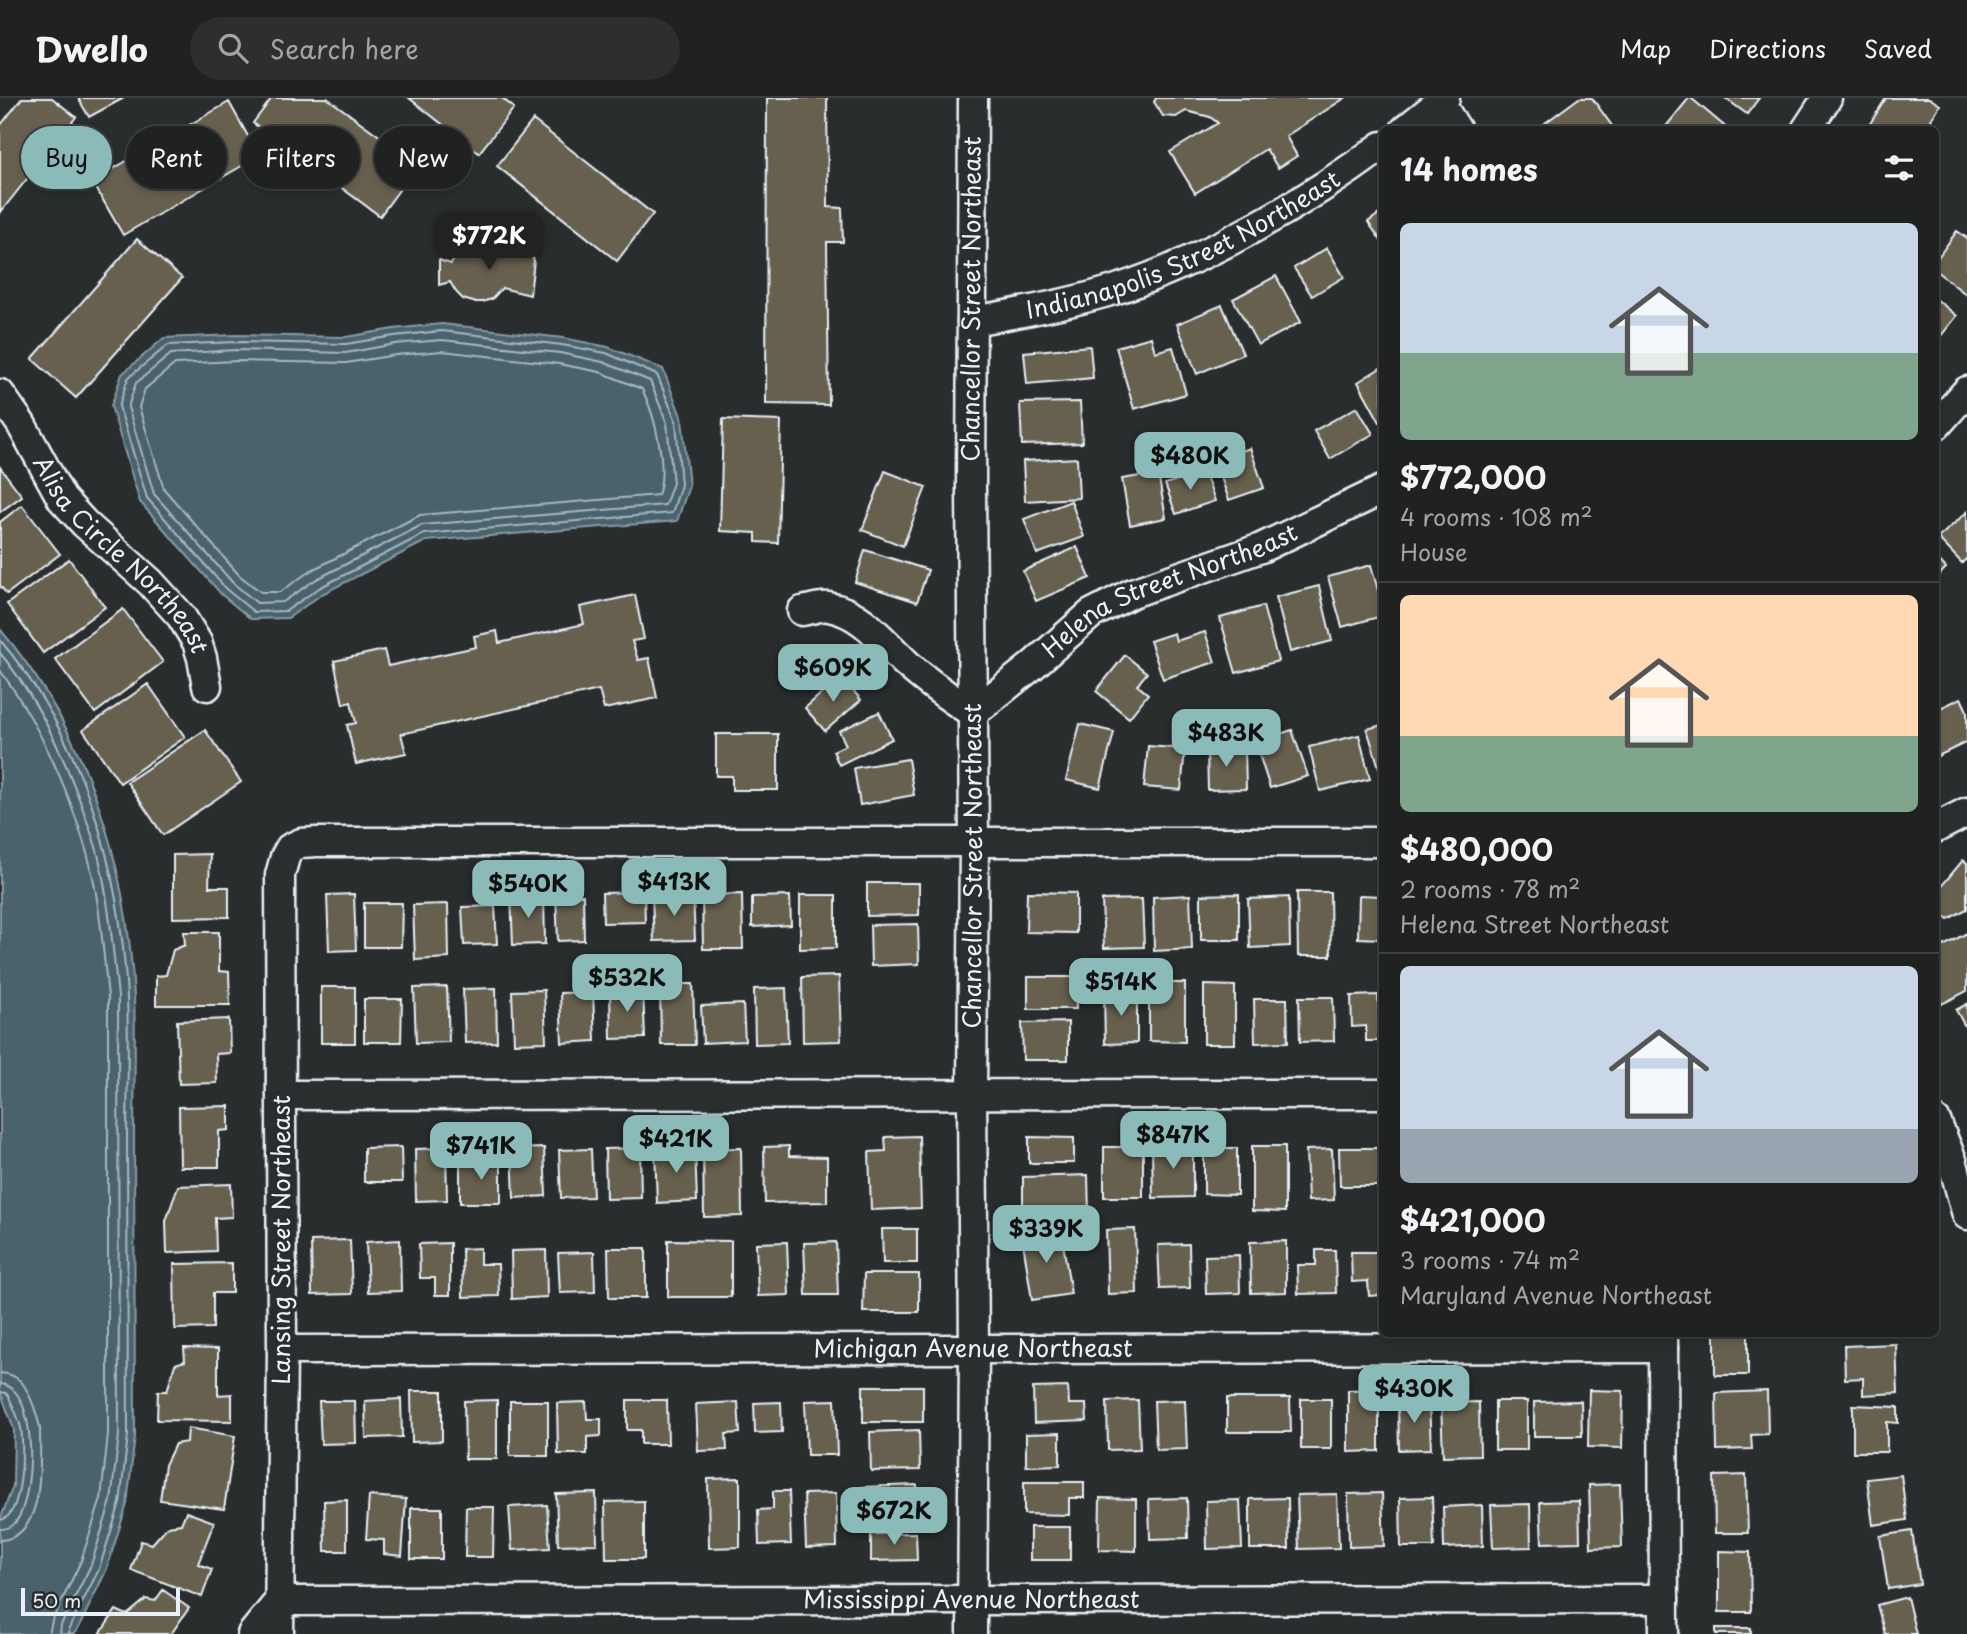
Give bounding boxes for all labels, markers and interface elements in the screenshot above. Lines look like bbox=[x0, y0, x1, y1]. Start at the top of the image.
search box bbox=[190, 17, 680, 80]
text: Dwello bbox=[35, 23, 148, 73]
icon: search bbox=[214, 29, 252, 67]
text: Search here bbox=[270, 29, 419, 68]
text: Map bbox=[1620, 30, 1671, 66]
text: Directions bbox=[1709, 30, 1826, 66]
text: Saved bbox=[1864, 30, 1932, 66]
chip: Buy bbox=[21, 126, 112, 189]
chip: Rent bbox=[126, 126, 227, 189]
chip: Filters bbox=[241, 126, 360, 189]
chip: New bbox=[374, 126, 472, 189]
street label: Chancellor Street Northeast bbox=[951, 136, 989, 462]
text: 14 homes bbox=[1400, 146, 1538, 191]
icon: filters bbox=[1880, 149, 1918, 187]
street label: Indianapolis Street Northeast bbox=[1023, 160, 1347, 327]
pin: $772K bbox=[440, 212, 538, 272]
text: $772K bbox=[452, 217, 526, 252]
icon: home bbox=[1596, 268, 1722, 394]
pin: $480K bbox=[1141, 432, 1239, 492]
text: $480K bbox=[1150, 437, 1230, 472]
street label: Alisa Circle Northeast bbox=[26, 448, 219, 657]
text: $772,000 bbox=[1400, 454, 1546, 499]
text: 4 rooms · 108 m² bbox=[1400, 499, 1593, 534]
street label: Helena Street Northeast bbox=[1033, 513, 1303, 665]
text: House bbox=[1400, 534, 1467, 569]
icon: home bbox=[1596, 640, 1722, 766]
pin: $609K bbox=[784, 644, 882, 704]
text: $609K bbox=[794, 649, 872, 684]
street label: Chancellor Street Northeast bbox=[953, 703, 990, 1029]
pin: $483K bbox=[1177, 710, 1275, 769]
text: $483K bbox=[1188, 714, 1264, 749]
text: $480,000 bbox=[1400, 826, 1553, 871]
pin: $413K bbox=[625, 858, 723, 918]
pin: $540K bbox=[479, 860, 577, 920]
text: $413K bbox=[637, 863, 711, 898]
text: $540K bbox=[488, 865, 568, 900]
text: 2 rooms · 78 m² bbox=[1400, 871, 1580, 906]
text: Helena Street Northeast bbox=[1400, 906, 1669, 941]
pin: $532K bbox=[578, 954, 676, 1014]
pin: $514K bbox=[1072, 958, 1170, 1018]
text: $532K bbox=[588, 959, 666, 994]
text: $514K bbox=[1085, 963, 1157, 998]
icon: home bbox=[1596, 1011, 1722, 1137]
street label: Lansing Street Northeast bbox=[262, 1095, 298, 1385]
pin: $847K bbox=[1124, 1112, 1222, 1171]
pin: $421K bbox=[627, 1116, 725, 1175]
text: $847K bbox=[1136, 1116, 1210, 1151]
text: $421K bbox=[639, 1120, 713, 1155]
pin: $741K bbox=[432, 1122, 530, 1182]
text: $741K bbox=[446, 1127, 516, 1162]
text: $421,000 bbox=[1400, 1197, 1546, 1242]
pin: $339K bbox=[997, 1206, 1095, 1265]
text: $339K bbox=[1009, 1210, 1083, 1245]
text: 3 rooms · 74 m² bbox=[1400, 1242, 1580, 1277]
text: Maryland Avenue Northeast bbox=[1400, 1277, 1712, 1312]
street label: Michigan Avenue Northeast bbox=[813, 1329, 1133, 1365]
pin: $430K bbox=[1365, 1366, 1463, 1425]
text: $430K bbox=[1374, 1370, 1454, 1405]
pin: $672K bbox=[845, 1488, 943, 1547]
text: $672K bbox=[856, 1492, 932, 1527]
street label: Mississippi Avenue Northeast bbox=[803, 1580, 1139, 1616]
scale bar bbox=[21, 1585, 180, 1617]
text: 50 m bbox=[32, 1586, 81, 1614]

